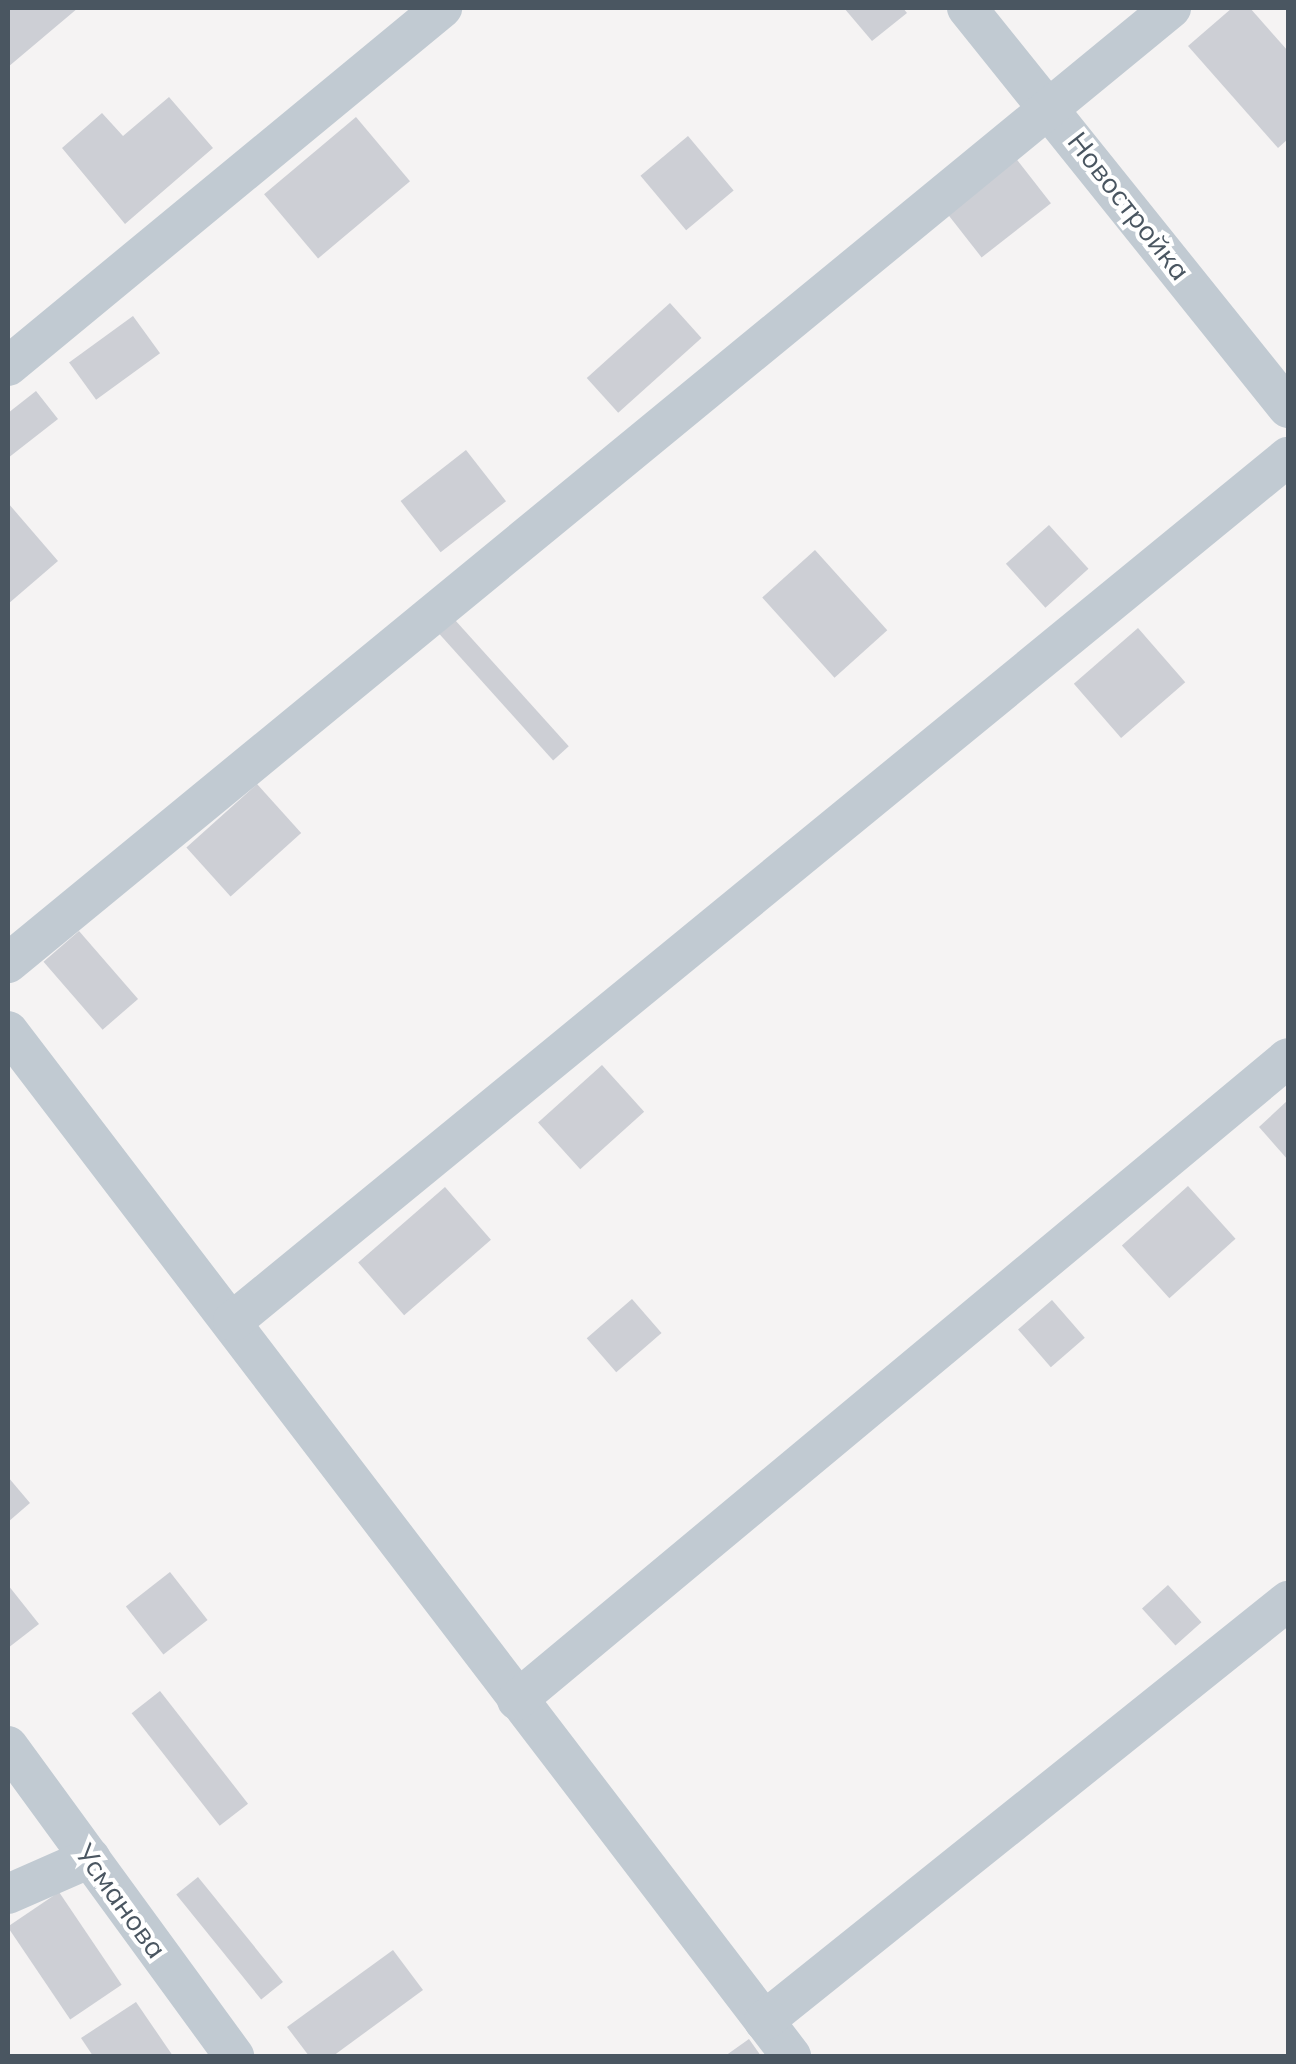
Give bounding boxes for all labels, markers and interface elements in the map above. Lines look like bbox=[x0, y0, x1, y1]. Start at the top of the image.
street label: Новостройка bbox=[1061, 125, 1197, 287]
street label: Усманова bbox=[68, 1837, 174, 1965]

